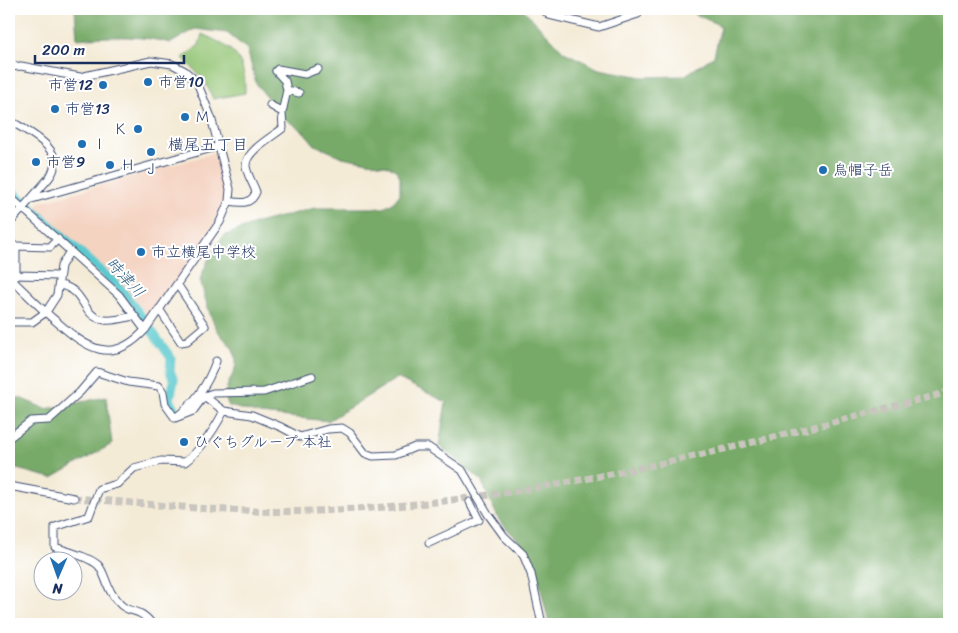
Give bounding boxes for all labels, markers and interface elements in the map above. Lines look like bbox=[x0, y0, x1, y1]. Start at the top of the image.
scale bar bbox=[35, 32, 184, 64]
text: 200 m bbox=[42, 37, 86, 63]
place label: 市営10 bbox=[158, 69, 204, 95]
place label: 市営12 bbox=[48, 72, 93, 98]
marker: 市営10 bbox=[142, 76, 154, 88]
marker: 市営12 bbox=[97, 79, 109, 91]
place label: 市営13 bbox=[65, 96, 110, 122]
marker: 市営13 bbox=[49, 103, 61, 115]
place label: Ｍ bbox=[195, 104, 210, 130]
marker: Ｍ bbox=[179, 111, 191, 123]
place label: Ｋ bbox=[113, 116, 128, 142]
marker: Ｋ bbox=[132, 123, 144, 135]
district label: 横尾五丁目 bbox=[168, 130, 248, 159]
place label: Ｉ bbox=[92, 131, 107, 157]
marker: Ｉ bbox=[76, 138, 88, 150]
marker: Ｊ bbox=[145, 146, 157, 158]
place label: 市営9 bbox=[46, 149, 85, 175]
place label: Ｈ bbox=[120, 152, 135, 178]
marker: 市営9 bbox=[30, 156, 42, 168]
place label: Ｊ bbox=[143, 156, 159, 182]
place label: 烏帽子岳 bbox=[833, 157, 893, 183]
marker: Ｈ bbox=[104, 159, 116, 171]
marker: 烏帽子岳 bbox=[817, 164, 829, 176]
place label: 市立横尾中学校 bbox=[151, 239, 256, 265]
marker: 市立横尾中学校 bbox=[135, 246, 147, 258]
water label: 時津川 bbox=[99, 250, 153, 305]
place label: ひぐちグループ 本社 bbox=[194, 429, 332, 455]
marker: ひぐちグループ 本社 bbox=[178, 436, 190, 448]
north arrow bbox=[32, 550, 82, 600]
text: N bbox=[52, 576, 64, 601]

